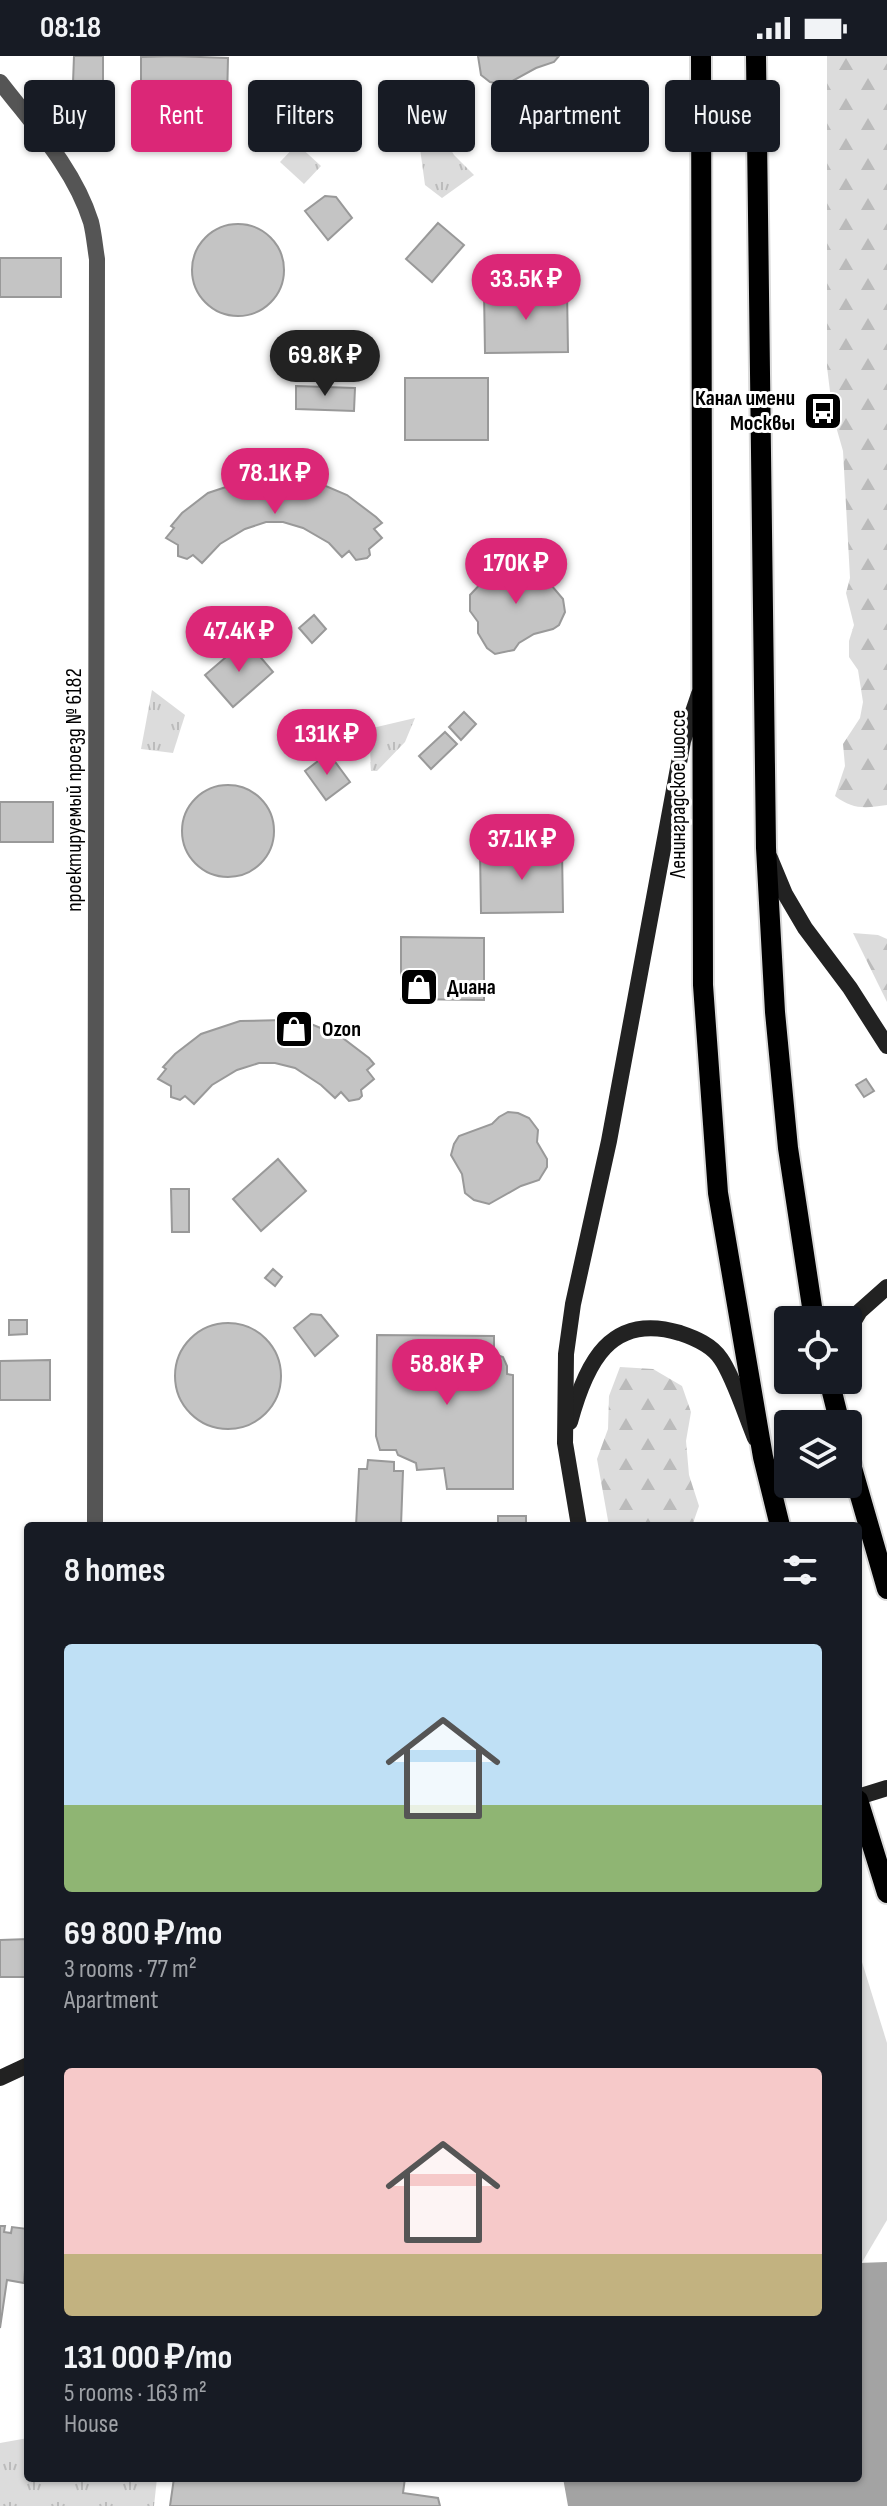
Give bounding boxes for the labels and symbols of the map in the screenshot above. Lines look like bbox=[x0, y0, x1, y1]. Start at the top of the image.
pin: 33.5K ₽ bbox=[452, 254, 600, 322]
pin: 69.8K ₽ bbox=[251, 330, 399, 398]
place label: Канал имени Москвы bbox=[695, 385, 795, 437]
bus stop icon: Канал имени Москвы bbox=[802, 390, 844, 432]
pin: 78.1K ₽ bbox=[201, 448, 349, 516]
pin: 170K ₽ bbox=[451, 538, 581, 606]
pin: 47.4K ₽ bbox=[165, 606, 313, 674]
street label: проектируемый проезд № 6182 bbox=[61, 668, 88, 912]
pin: 131K ₽ bbox=[262, 709, 392, 777]
street label: Ленинградское шоссе bbox=[665, 710, 692, 879]
pin: 37.1K ₽ bbox=[448, 814, 596, 882]
shop icon: Диана bbox=[398, 966, 440, 1008]
place label: Диана bbox=[447, 974, 496, 1001]
shop icon: Ozon bbox=[273, 1008, 315, 1050]
place label: Ozon bbox=[322, 1016, 361, 1043]
pin: 58.8K ₽ bbox=[373, 1339, 521, 1407]

